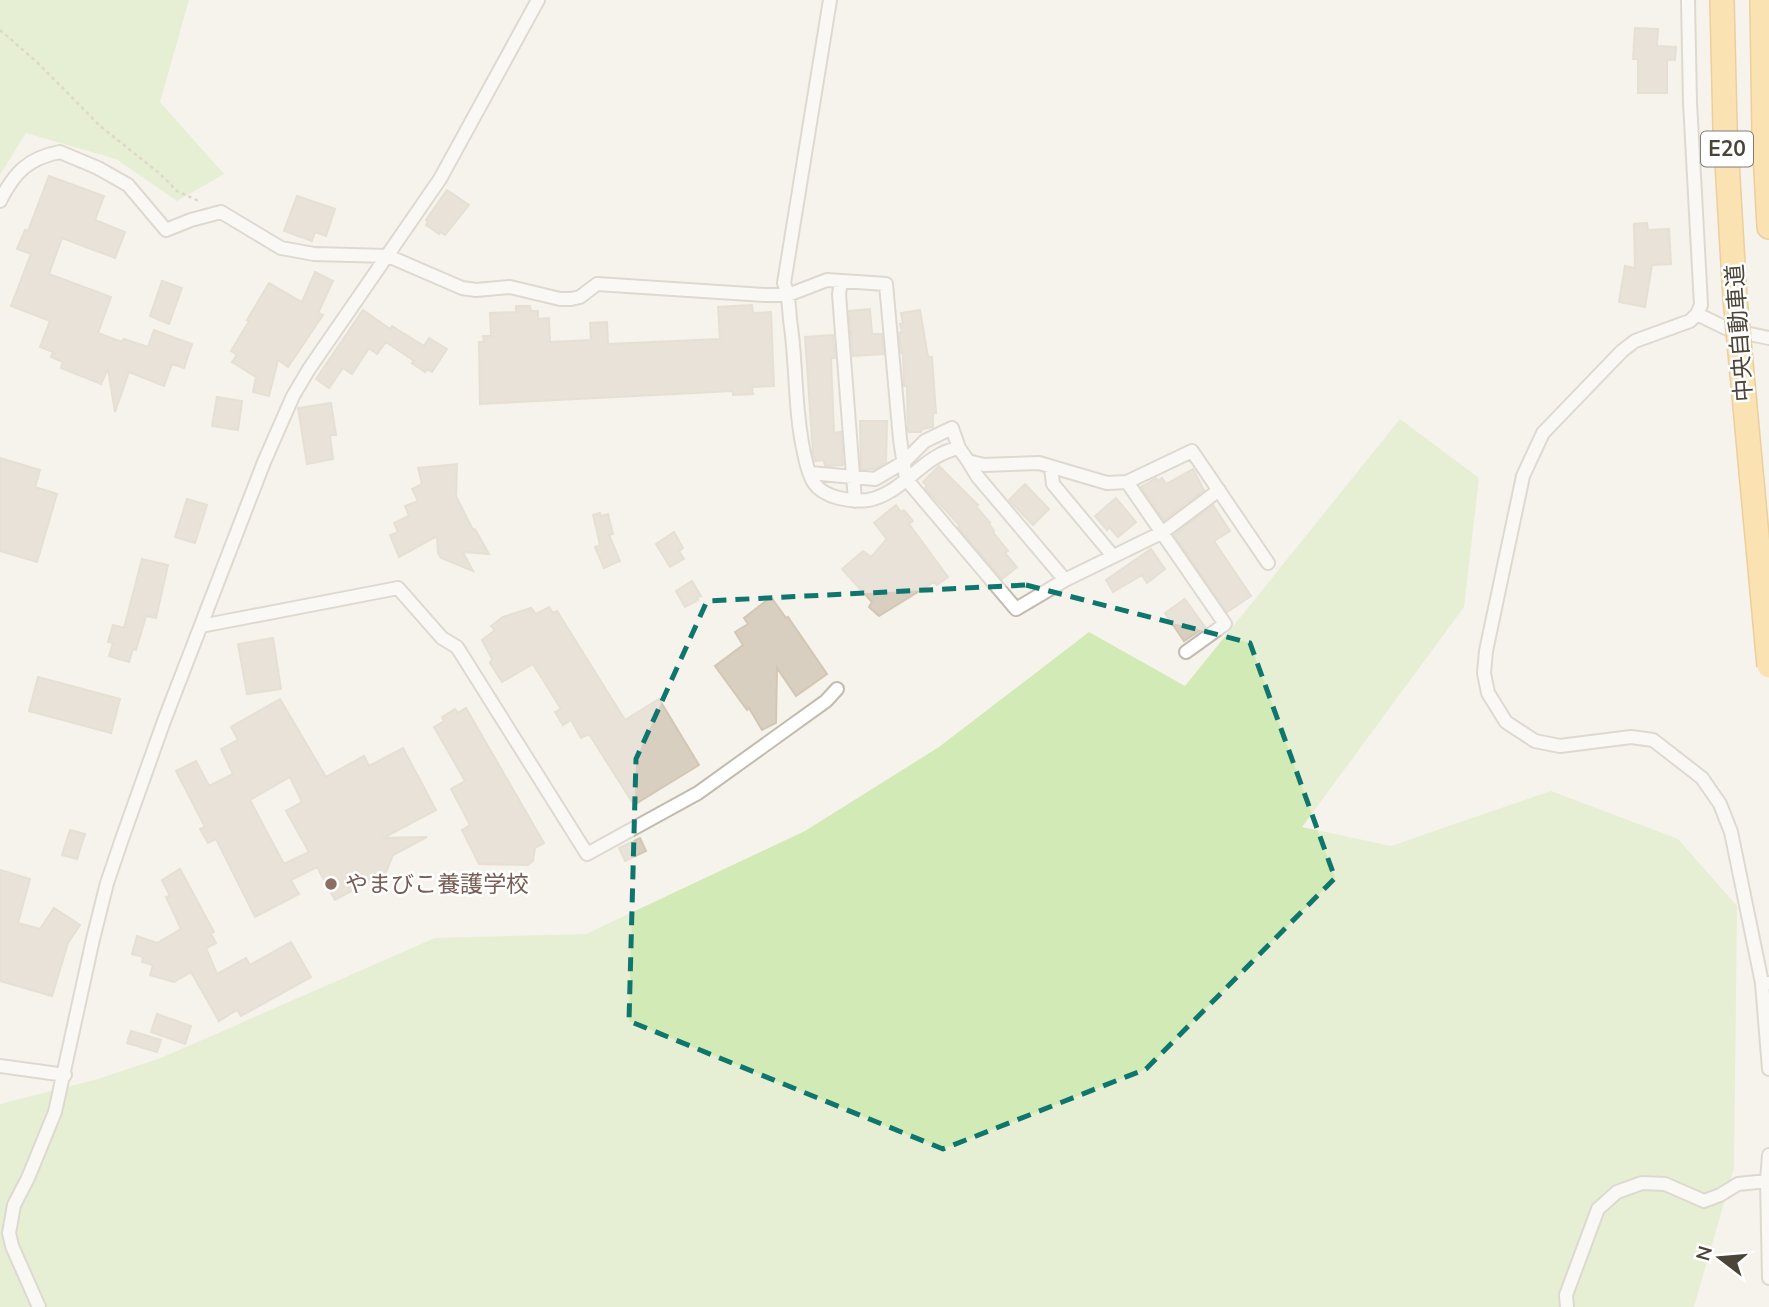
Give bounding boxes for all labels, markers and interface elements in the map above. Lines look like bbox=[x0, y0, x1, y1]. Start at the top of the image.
road number: E20 bbox=[1701, 132, 1753, 166]
street label: 中央自動車道 bbox=[1719, 263, 1760, 403]
place label: やまびこ養護学校 bbox=[345, 869, 529, 900]
marker: やまびこ養護学校 bbox=[323, 876, 339, 892]
north arrow bbox=[1685, 1223, 1755, 1293]
text: N bbox=[1690, 1243, 1719, 1264]

